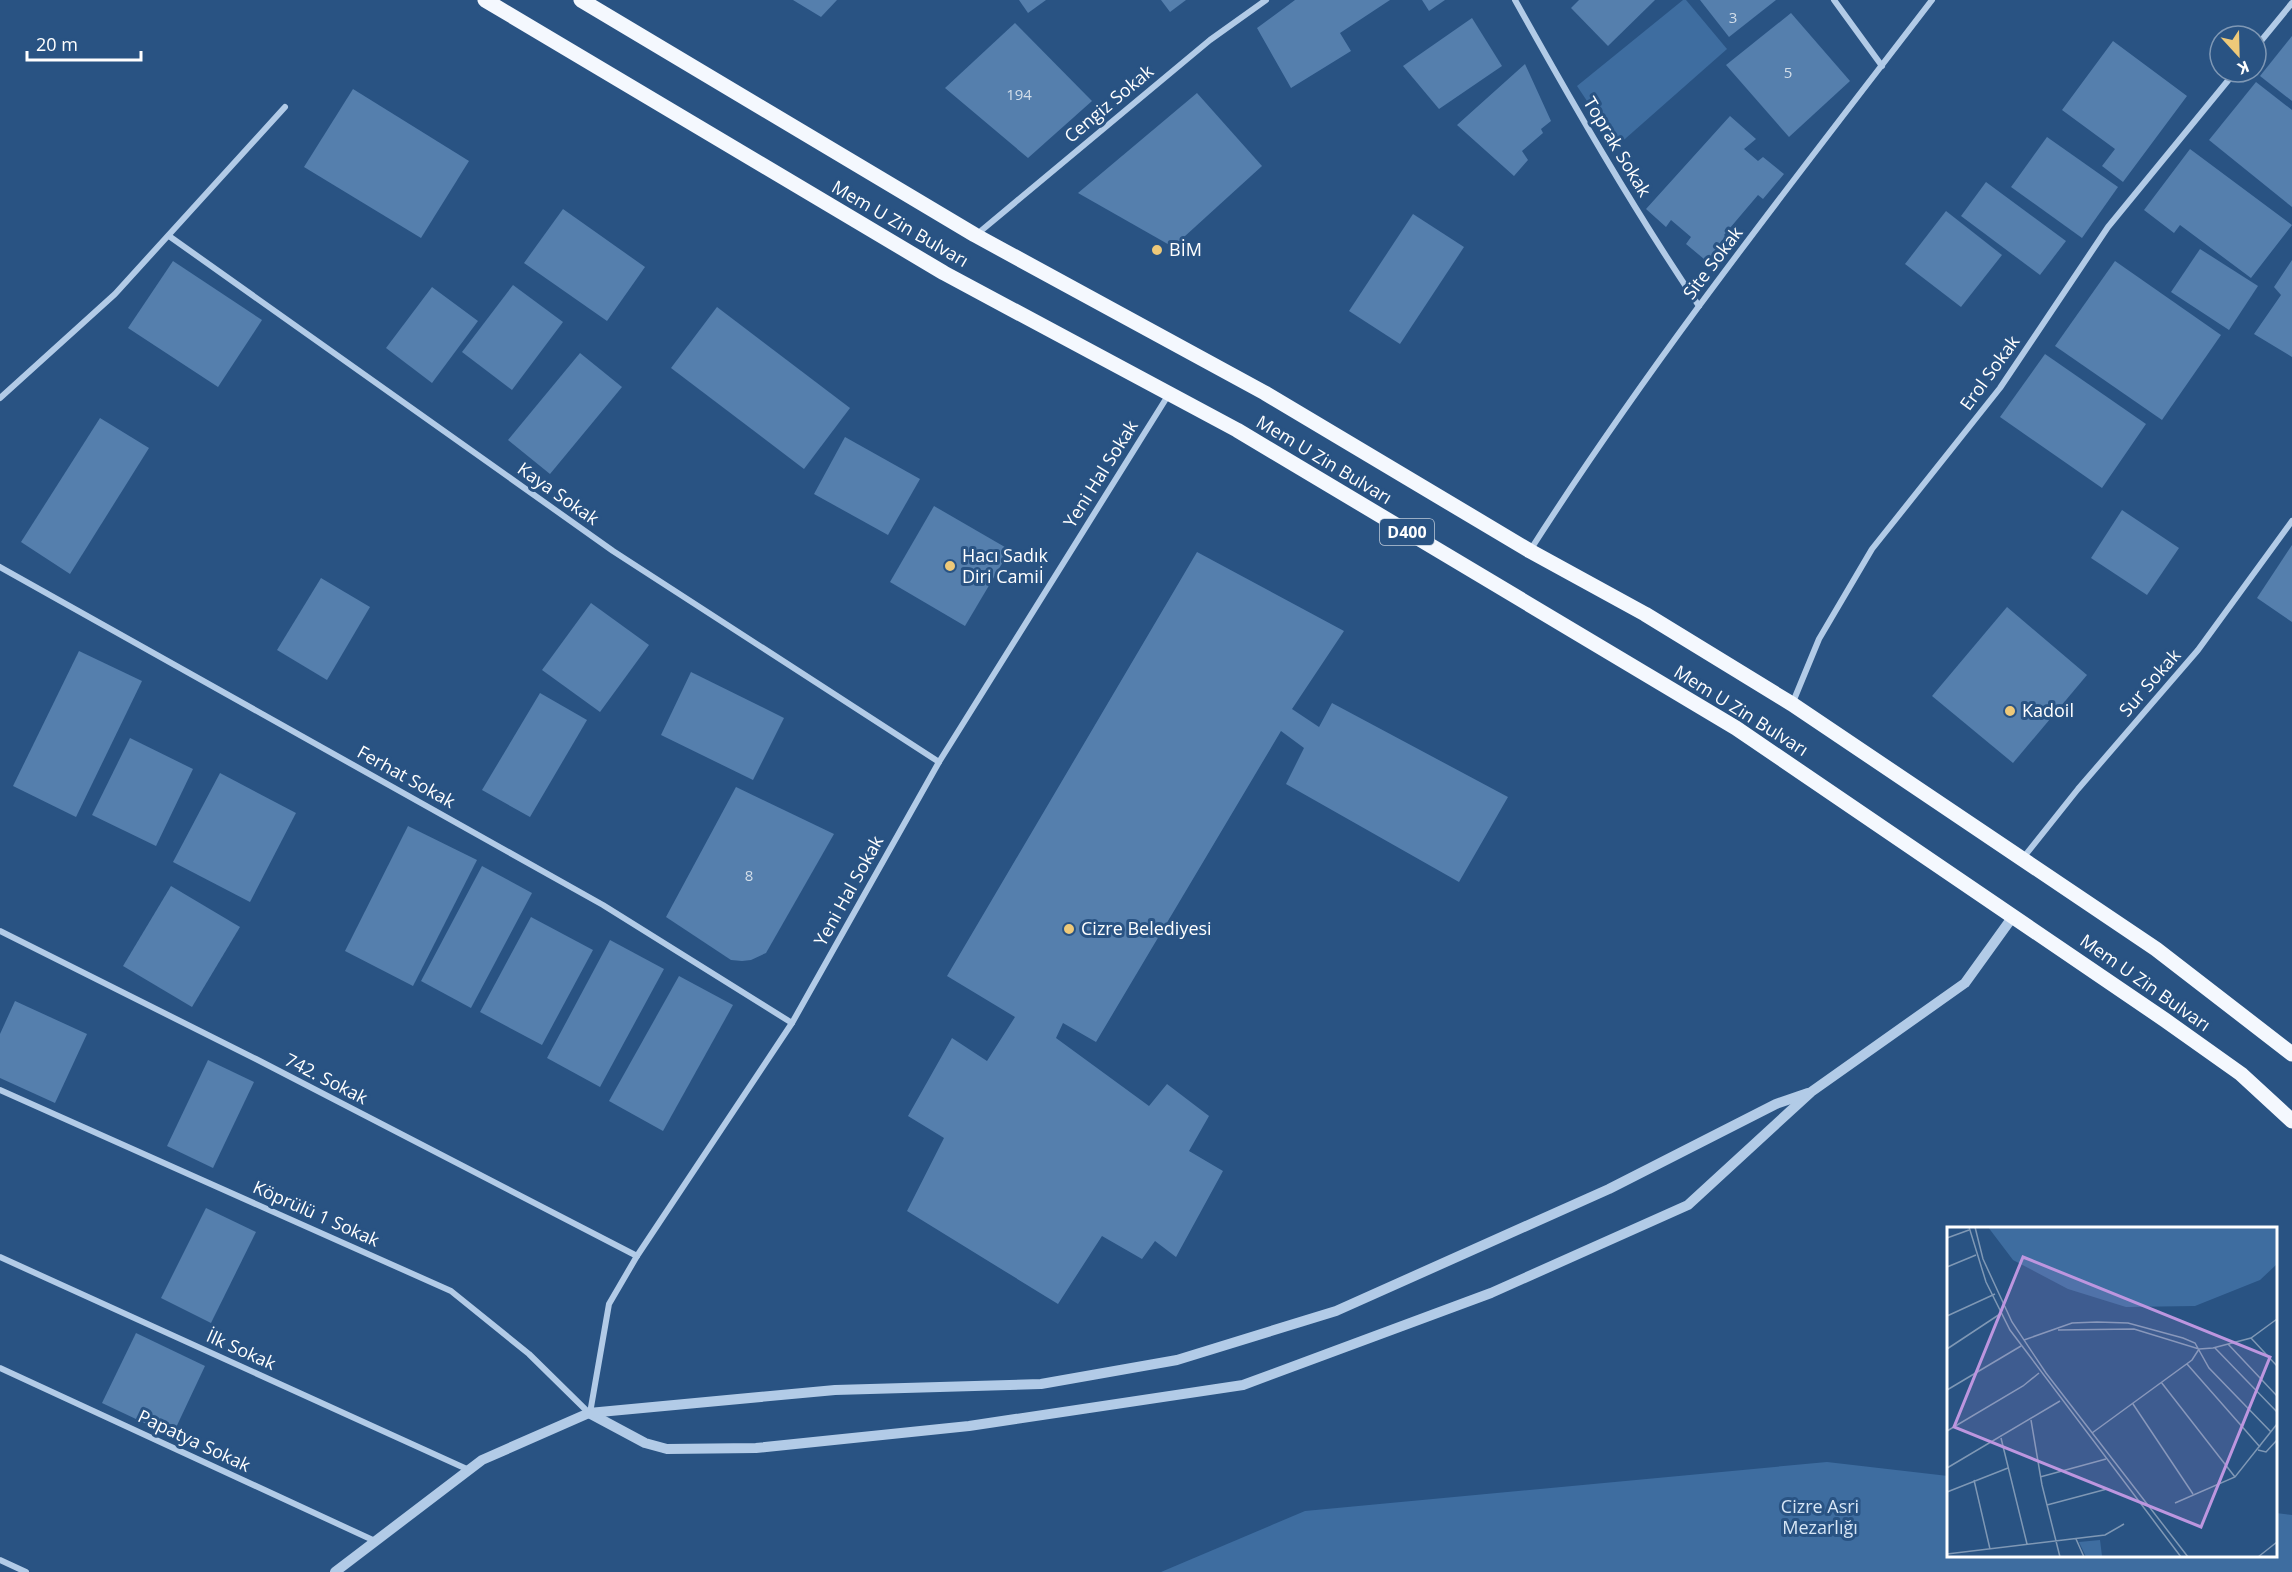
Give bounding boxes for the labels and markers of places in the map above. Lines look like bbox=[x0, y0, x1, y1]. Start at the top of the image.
place label: BİM bbox=[1169, 237, 1202, 261]
marker: BİM bbox=[1150, 243, 1164, 257]
place label: Hacı Sadık Diri Camiİ bbox=[962, 543, 1049, 588]
marker: Hacı Sadık Diri Camiİ bbox=[943, 559, 957, 573]
place label: Kadoil bbox=[2022, 698, 2074, 722]
marker: Kadoil bbox=[2003, 704, 2017, 718]
place label: Cizre Belediyesi bbox=[1081, 916, 1212, 940]
marker: Cizre Belediyesi bbox=[1062, 922, 1076, 936]

